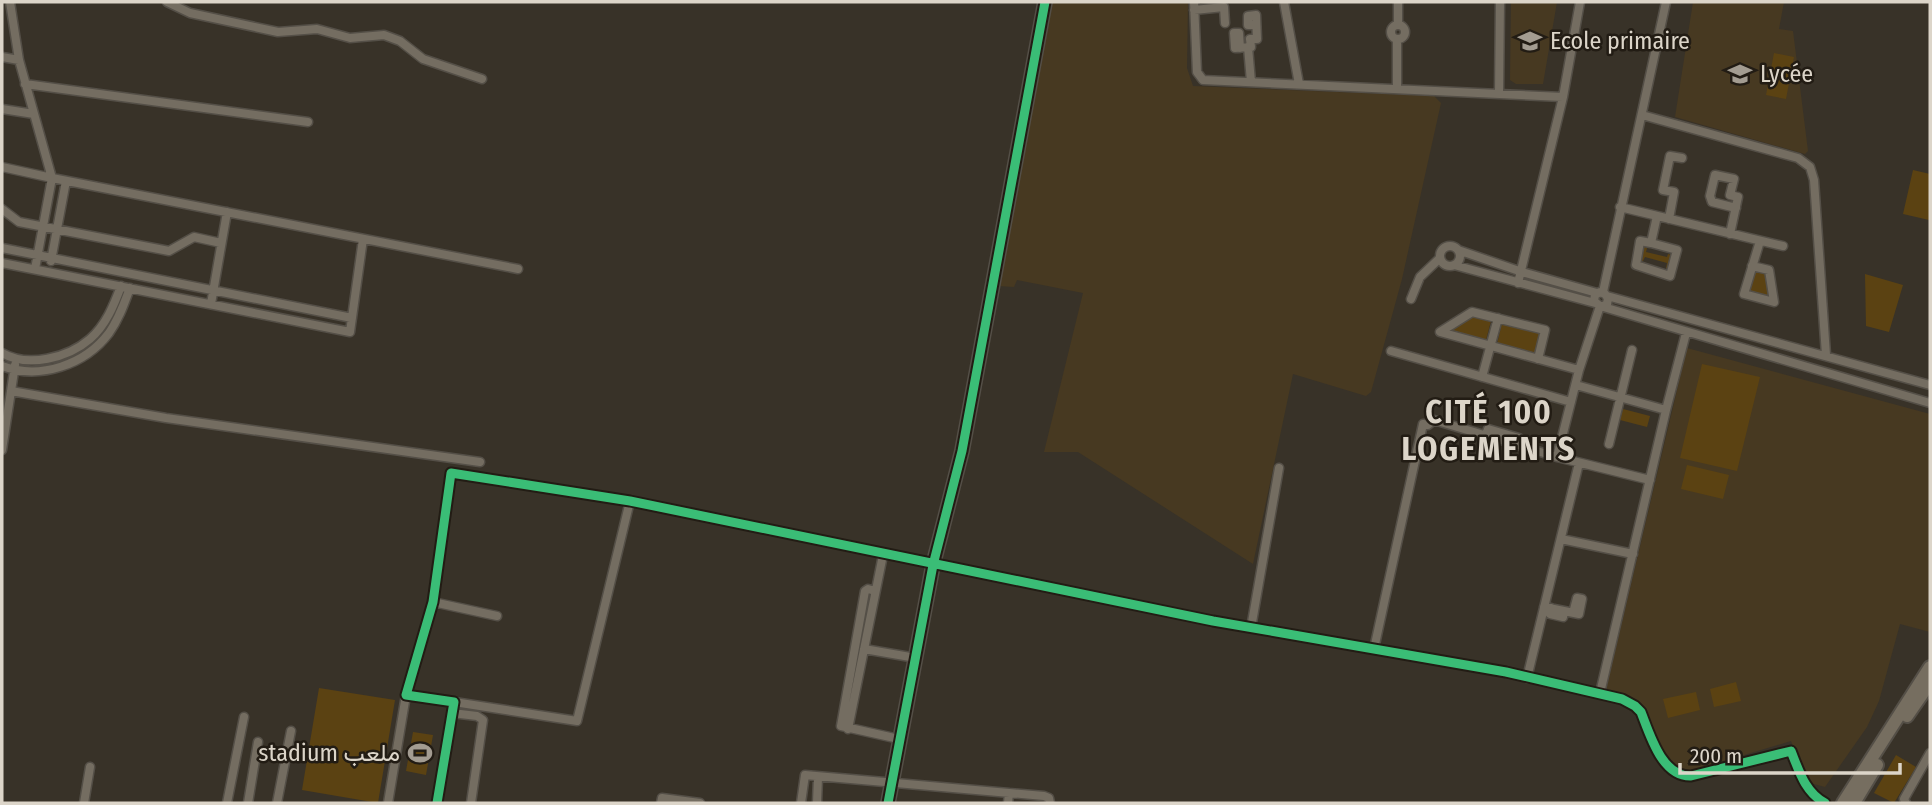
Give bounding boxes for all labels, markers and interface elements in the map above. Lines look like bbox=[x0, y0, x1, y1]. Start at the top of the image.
school or university icon: Ecole primaire bbox=[1516, 27, 1544, 55]
place label: Ecole primaire bbox=[1550, 27, 1690, 55]
school or university icon: Lycée bbox=[1726, 60, 1754, 88]
place label: Lycée bbox=[1760, 60, 1813, 88]
district label: CITÉ 100 LOGEMENTS bbox=[1402, 391, 1576, 468]
scale bar bbox=[1680, 732, 1900, 776]
place label: stadium ملعب bbox=[258, 739, 400, 767]
sports icon: stadium ملعب bbox=[406, 739, 434, 767]
text: 200 m bbox=[1690, 743, 1742, 769]

